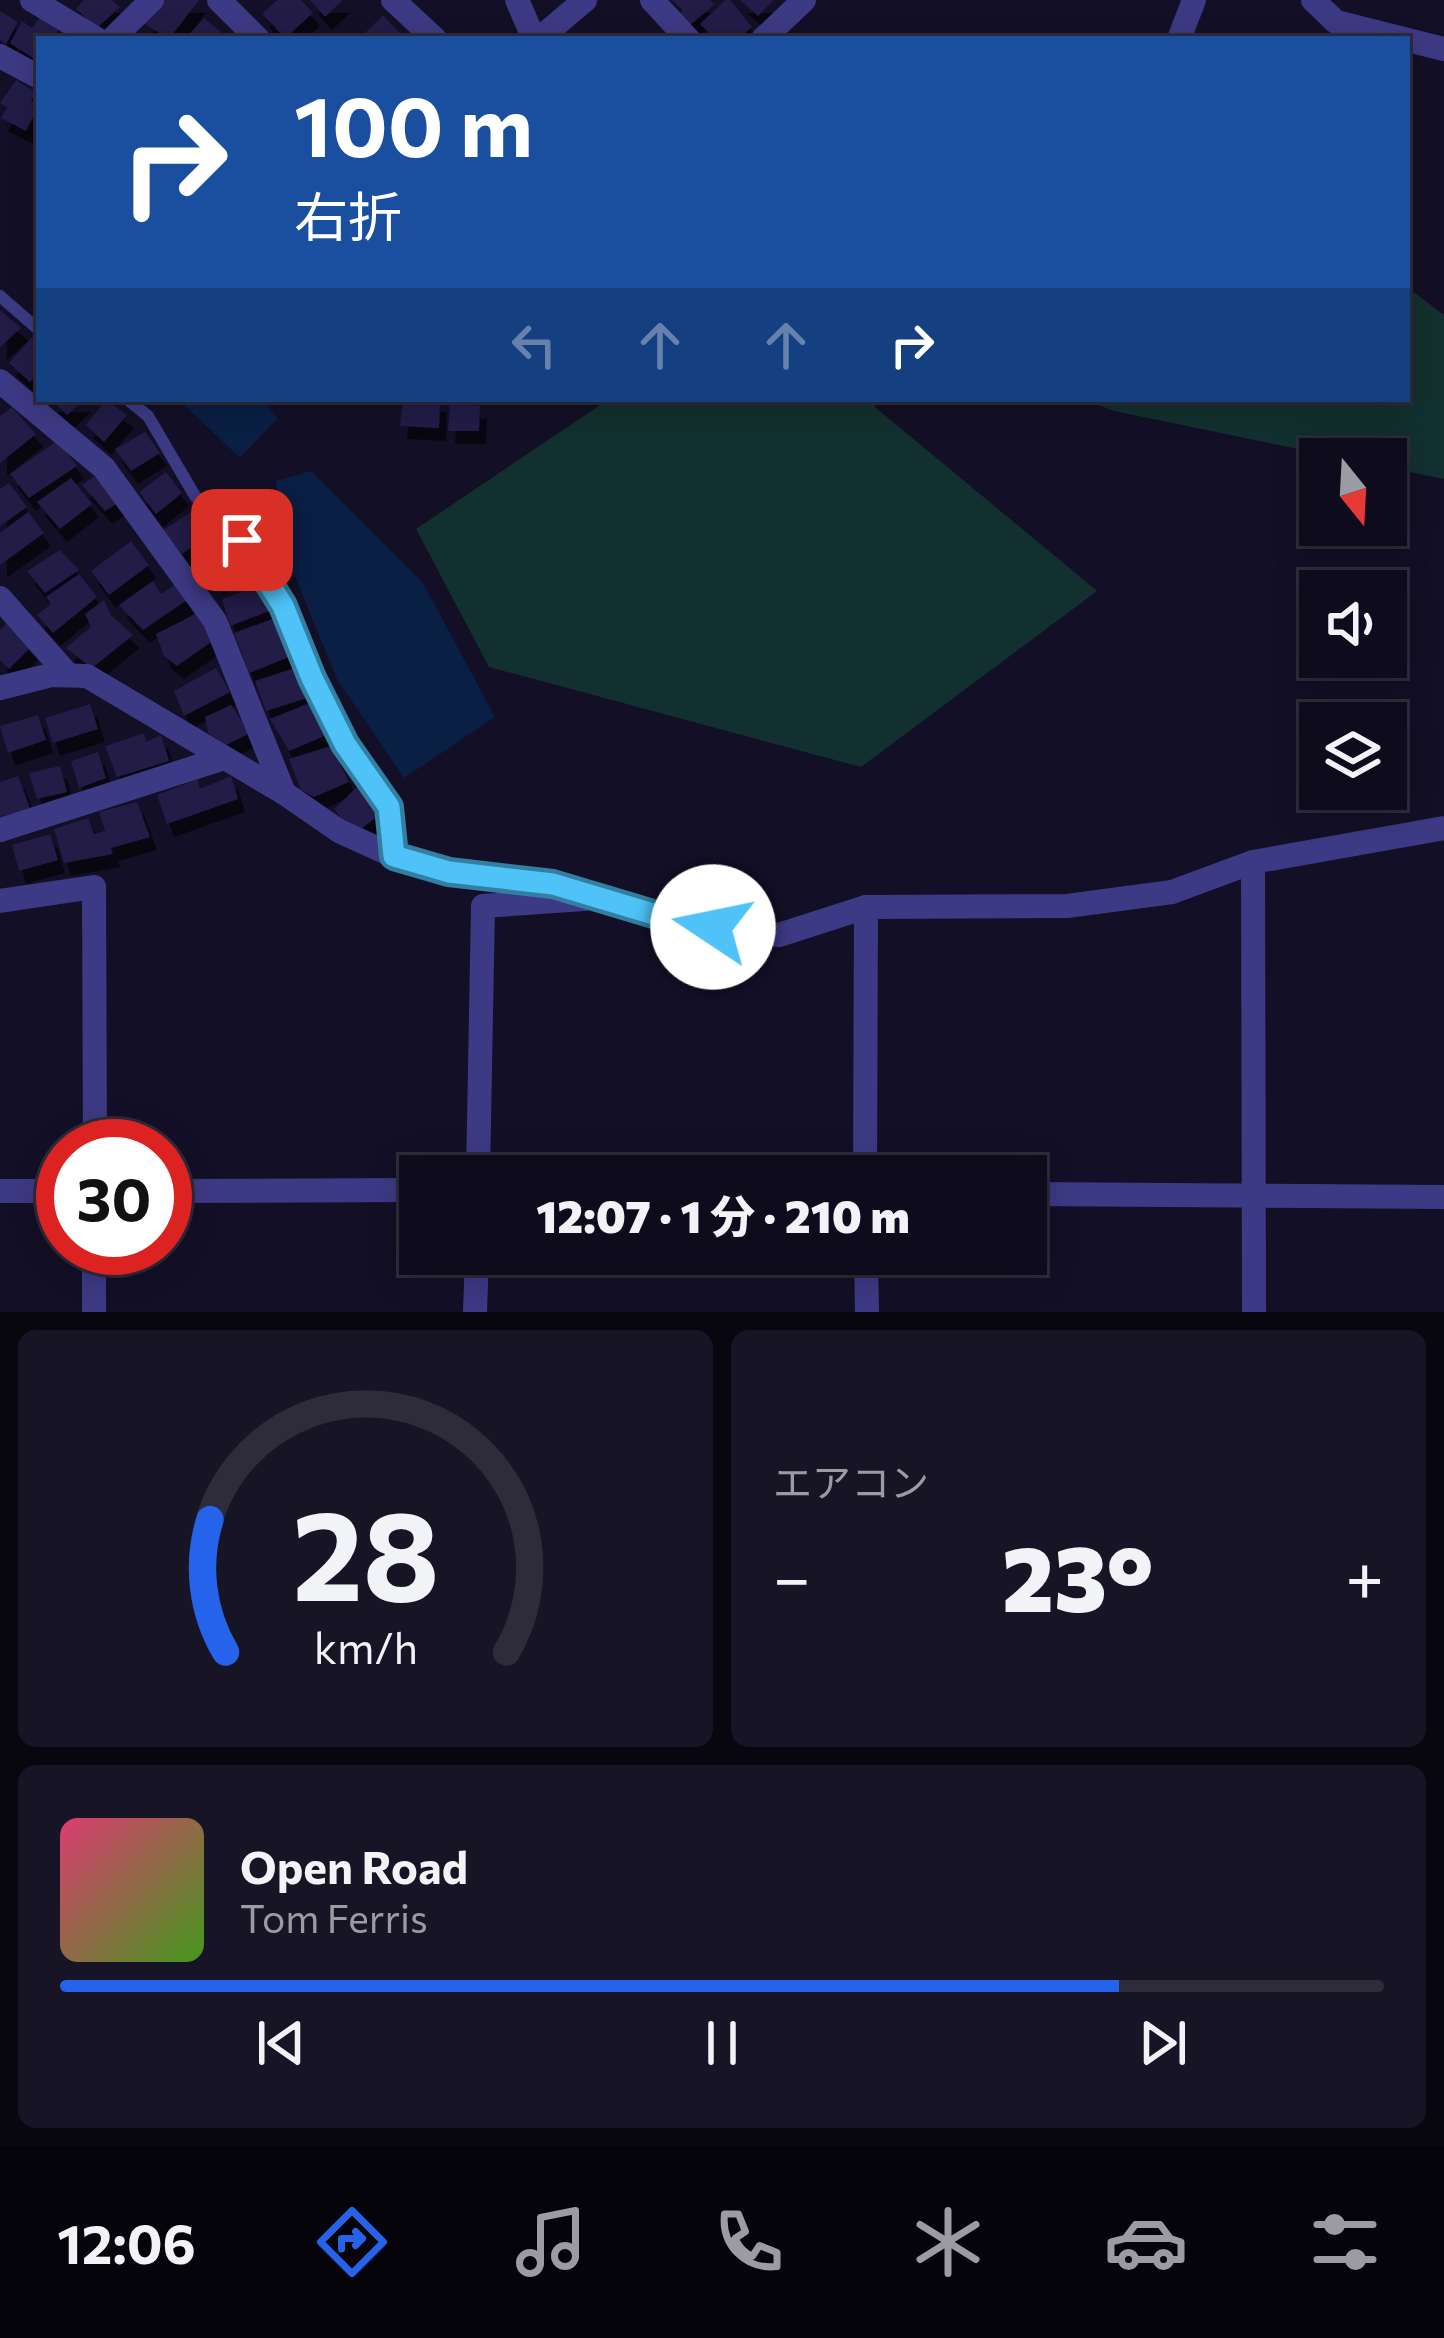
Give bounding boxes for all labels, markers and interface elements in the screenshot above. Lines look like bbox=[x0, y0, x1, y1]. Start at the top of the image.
text: 100 m bbox=[294, 72, 533, 174]
icon: right bbox=[96, 84, 252, 240]
text: 右折 bbox=[294, 182, 402, 248]
icon: left bbox=[501, 312, 567, 378]
icon: ahead bbox=[627, 312, 693, 378]
icon: ahead bbox=[753, 312, 819, 378]
icon: right bbox=[879, 312, 945, 378]
north arrow bbox=[1299, 438, 1407, 546]
map controls bbox=[1299, 438, 1407, 810]
pin bbox=[191, 489, 293, 591]
icon: arrive bbox=[209, 507, 275, 573]
button: sound bbox=[1299, 570, 1407, 678]
button: layers bbox=[1299, 702, 1407, 810]
position arrow bbox=[650, 864, 776, 990]
speed limit sign: 30 bbox=[36, 1119, 192, 1275]
text: 12:07 · 1 分 · 210 m bbox=[536, 1187, 910, 1242]
text: エアコン bbox=[773, 1457, 929, 1505]
text: 28 bbox=[292, 1474, 439, 1627]
text: 23° bbox=[1002, 1520, 1154, 1631]
text: − bbox=[773, 1535, 811, 1616]
text: + bbox=[1345, 1535, 1384, 1616]
text: km/h bbox=[313, 1619, 418, 1672]
text: Open Road bbox=[240, 1838, 468, 1893]
text: Tom Ferris bbox=[240, 1893, 428, 1941]
icon: previous bbox=[248, 2010, 314, 2076]
icon: pause bbox=[689, 2010, 755, 2076]
icon: next bbox=[1130, 2010, 1196, 2076]
icon: directions bbox=[310, 2200, 394, 2284]
icon: music bbox=[509, 2200, 593, 2284]
icon: phone bbox=[707, 2200, 791, 2284]
icon: climate bbox=[906, 2200, 990, 2284]
icon: car bbox=[1104, 2200, 1188, 2284]
icon: filters bbox=[1303, 2200, 1387, 2284]
text: 12:06 bbox=[57, 2209, 196, 2275]

